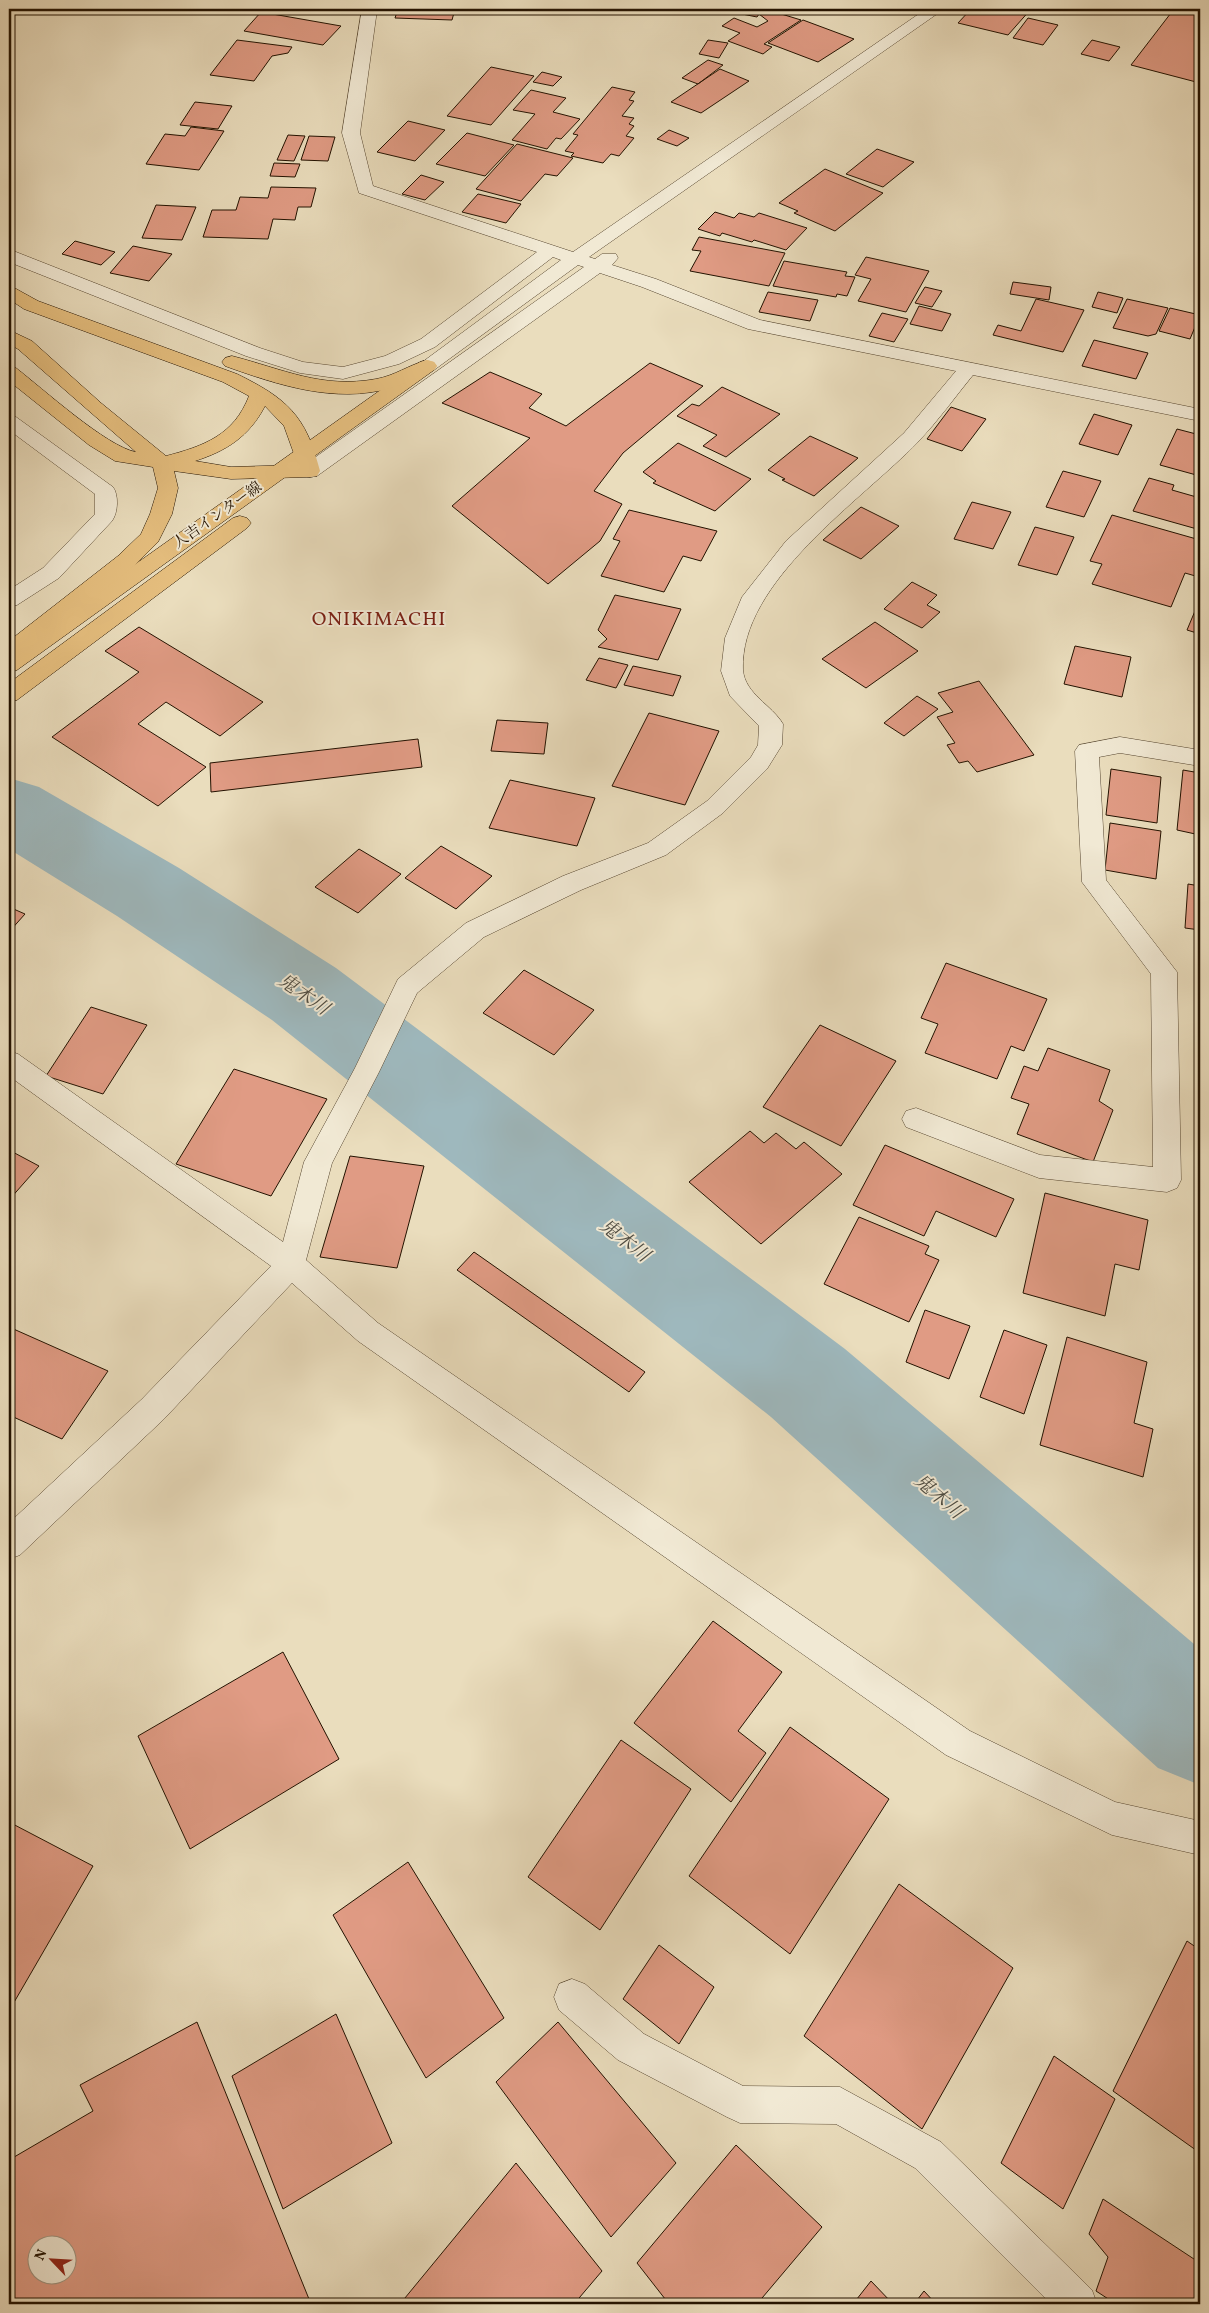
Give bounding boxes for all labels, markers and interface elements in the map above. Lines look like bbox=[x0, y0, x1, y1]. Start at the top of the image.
street label: 人吉インター線 bbox=[169, 477, 267, 555]
district label: ONIKIMACHI bbox=[312, 606, 446, 634]
water label: 鬼木川 bbox=[272, 968, 335, 1023]
water label: 鬼木川 bbox=[594, 1213, 656, 1270]
water label: 鬼木川 bbox=[908, 1468, 970, 1527]
north arrow bbox=[28, 2236, 78, 2286]
text: N bbox=[31, 2247, 52, 2264]

